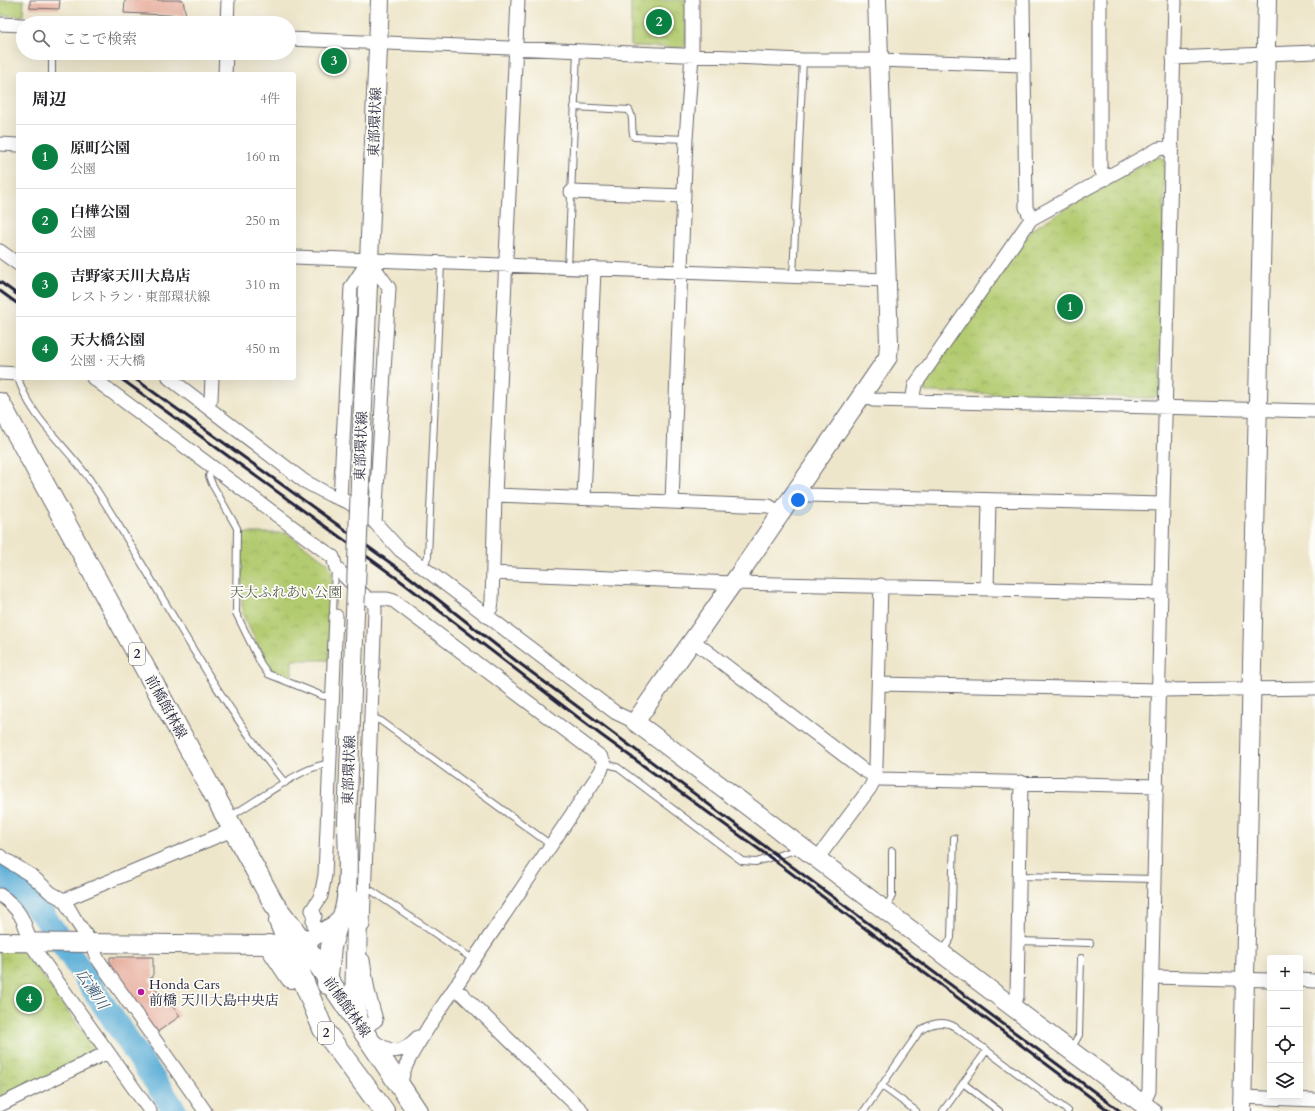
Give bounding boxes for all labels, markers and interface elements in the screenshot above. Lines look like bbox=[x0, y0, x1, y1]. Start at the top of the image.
pin: 2 bbox=[646, 7, 672, 37]
search box bbox=[16, 16, 296, 60]
icon: search bbox=[30, 27, 52, 49]
text: ここで検索 bbox=[62, 29, 137, 49]
pin: 3 bbox=[321, 46, 347, 76]
street label: 東部環状線 bbox=[364, 87, 386, 157]
text: 周辺 bbox=[32, 88, 66, 111]
text: 4件 bbox=[260, 90, 280, 108]
text: 原町公園 bbox=[70, 138, 130, 158]
text: 1 bbox=[42, 148, 48, 166]
text: 160 m bbox=[246, 148, 280, 166]
text: 公園 bbox=[70, 160, 96, 178]
text: 白樺公園 bbox=[70, 202, 130, 222]
text: 2 bbox=[42, 212, 48, 230]
text: 250 m bbox=[246, 212, 280, 230]
text: 公園 bbox=[70, 224, 96, 242]
text: 吉野家天川大島店 bbox=[70, 266, 190, 286]
text: 3 bbox=[42, 276, 48, 294]
text: 310 m bbox=[246, 276, 280, 294]
text: レストラン · 東部環状線 bbox=[70, 288, 210, 306]
pin: 1 bbox=[1057, 292, 1083, 322]
text: 天大橋公園 bbox=[70, 330, 145, 350]
text: 4 bbox=[42, 340, 48, 358]
text: 450 m bbox=[246, 340, 280, 358]
text: 公園 · 天大橋 bbox=[70, 352, 145, 370]
street label: 東部環状線 bbox=[350, 411, 372, 481]
your location bbox=[788, 490, 808, 510]
park label: 天大ふれあい公園 bbox=[230, 583, 342, 602]
road number: 2 bbox=[129, 643, 145, 665]
street label: 前橋館林線 bbox=[141, 672, 191, 742]
street label: 東部環状線 bbox=[338, 735, 360, 805]
map controls bbox=[1267, 955, 1303, 1099]
button: + bbox=[1267, 955, 1303, 991]
water label: 広瀬川 bbox=[71, 965, 114, 1015]
street label: 前橋館林線 bbox=[319, 973, 375, 1041]
place label: Honda Cars 前橋 天川大島中央店 bbox=[149, 975, 279, 1010]
pin: 4 bbox=[16, 984, 42, 1014]
marker: Honda Cars 前橋 天川大島中央店 bbox=[136, 987, 146, 997]
button: − bbox=[1267, 991, 1303, 1027]
road number: 2 bbox=[318, 1022, 334, 1044]
button: locate bbox=[1267, 1027, 1303, 1063]
button: layers bbox=[1267, 1063, 1303, 1099]

